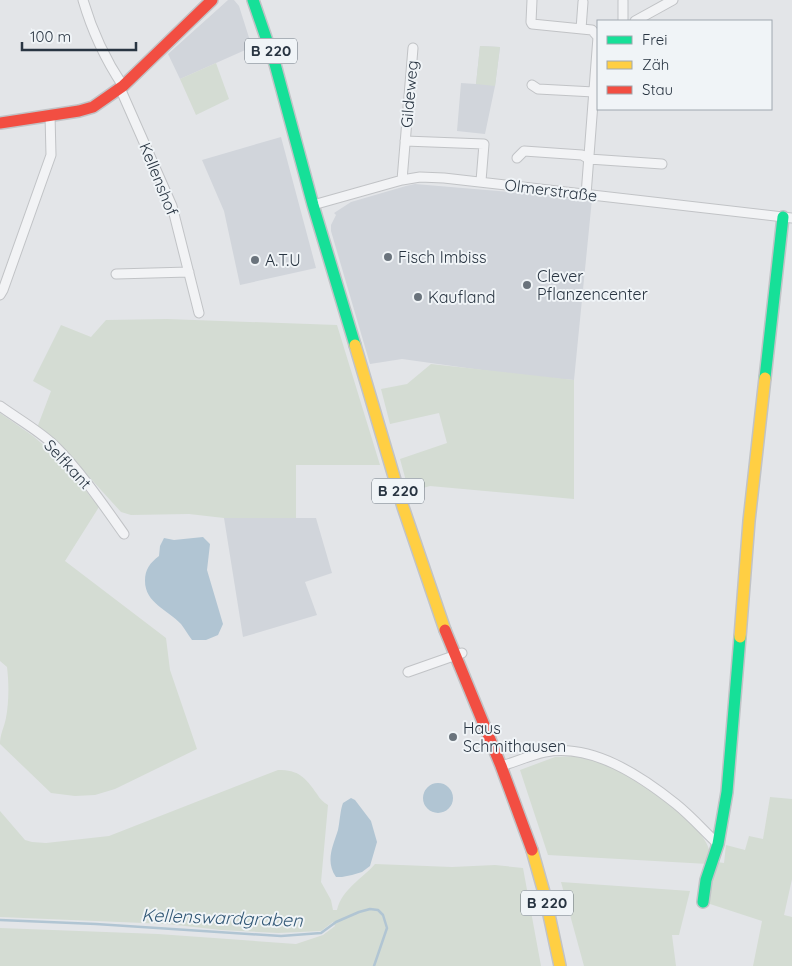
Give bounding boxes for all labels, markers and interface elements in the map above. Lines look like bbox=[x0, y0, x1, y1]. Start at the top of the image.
scale bar bbox=[22, 20, 136, 52]
legend bbox=[597, 20, 772, 110]
text: 100 m bbox=[30, 27, 71, 46]
text: Frei bbox=[642, 30, 668, 49]
road number: B 220 bbox=[245, 38, 297, 64]
text: Zäh bbox=[642, 55, 669, 74]
street label: Gildeweg bbox=[396, 59, 422, 129]
text: Stau bbox=[642, 80, 673, 99]
street label: Kellenshof bbox=[135, 140, 183, 219]
street label: Olmerstraße bbox=[504, 174, 598, 206]
place label: Fisch Imbiss bbox=[398, 247, 486, 267]
place label: A.T.U bbox=[265, 250, 301, 270]
marker: Fisch Imbiss bbox=[382, 251, 394, 263]
marker: A.T.U bbox=[249, 254, 261, 266]
place label: Clever Pflanzencenter bbox=[537, 266, 648, 304]
marker: Clever Pflanzencenter bbox=[521, 279, 533, 291]
place label: Kaufland bbox=[428, 287, 496, 307]
marker: Kaufland bbox=[412, 291, 424, 303]
street label: Selfkant bbox=[40, 435, 96, 493]
road number: B 220 bbox=[372, 478, 424, 504]
place label: Haus Schmithausen bbox=[463, 718, 566, 756]
marker: Haus Schmithausen bbox=[447, 731, 459, 743]
road number: B 220 bbox=[521, 890, 573, 916]
water label: Kellenswardgraben bbox=[141, 903, 304, 932]

